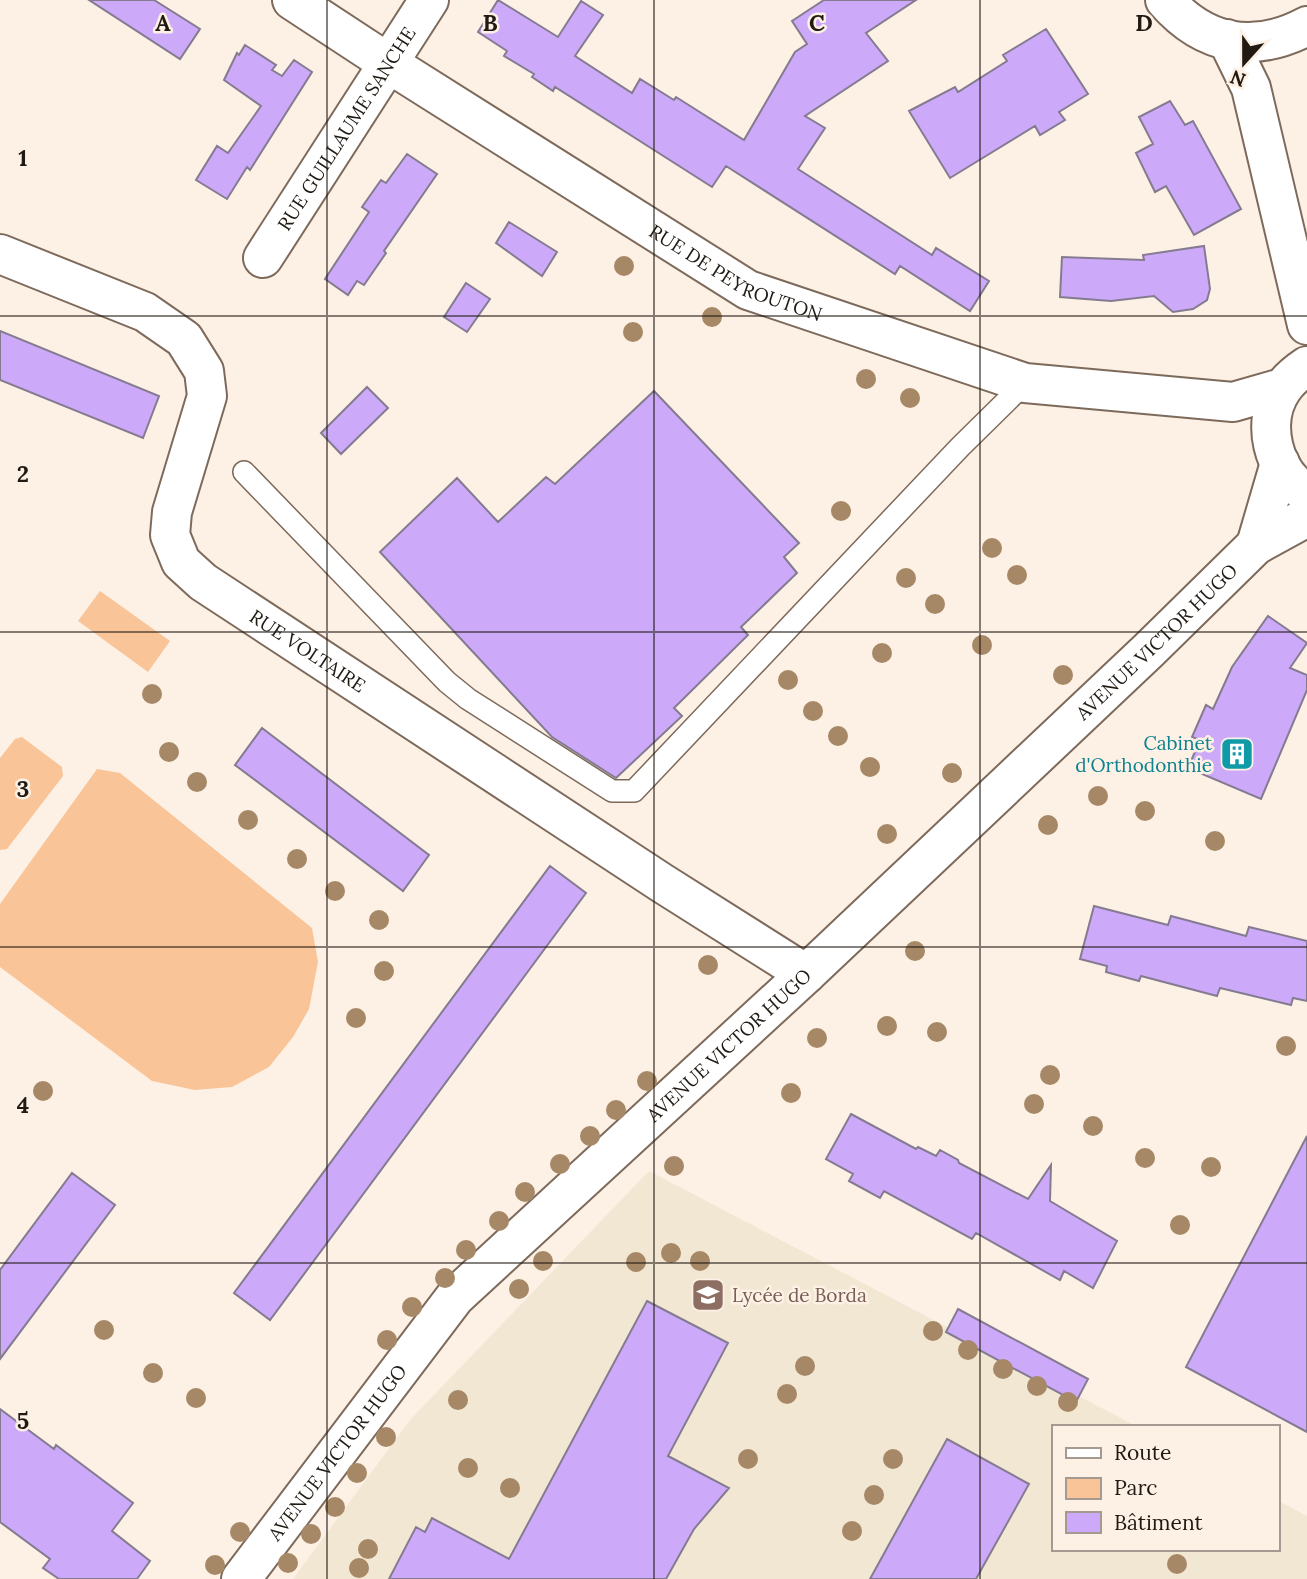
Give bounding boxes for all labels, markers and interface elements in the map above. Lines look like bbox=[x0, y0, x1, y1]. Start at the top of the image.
text: A bbox=[155, 8, 171, 37]
text: B bbox=[482, 8, 498, 37]
text: C bbox=[809, 8, 825, 37]
text: D bbox=[1135, 8, 1153, 37]
street label: RUE GUILLAUME SANCHE bbox=[272, 22, 421, 235]
north arrow bbox=[1209, 28, 1279, 98]
text: N bbox=[1226, 65, 1249, 93]
text: 1 bbox=[18, 143, 28, 172]
street label: RUE DE PEYROUTON bbox=[645, 219, 825, 326]
text: 2 bbox=[17, 459, 29, 488]
street label: AVENUE VICTOR HUGO bbox=[1070, 558, 1242, 726]
street label: RUE VOLTAIRE bbox=[245, 604, 370, 697]
place label: Cabinet d'Orthodonthie bbox=[1075, 731, 1213, 777]
building icon: Cabinet d'Orthodonthie bbox=[1218, 735, 1256, 773]
text: 3 bbox=[17, 774, 29, 803]
street label: AVENUE VICTOR HUGO bbox=[641, 963, 816, 1127]
text: 4 bbox=[17, 1090, 29, 1119]
school or university icon: Lycée de Borda bbox=[689, 1276, 727, 1314]
place label: Lycée de Borda bbox=[732, 1283, 867, 1307]
street label: AVENUE VICTOR HUGO bbox=[262, 1359, 412, 1546]
text: 5 bbox=[17, 1406, 29, 1435]
legend bbox=[1052, 1425, 1279, 1551]
text: Route bbox=[1114, 1439, 1171, 1466]
text: Parc bbox=[1114, 1474, 1158, 1501]
text: Bâtiment bbox=[1114, 1509, 1203, 1536]

